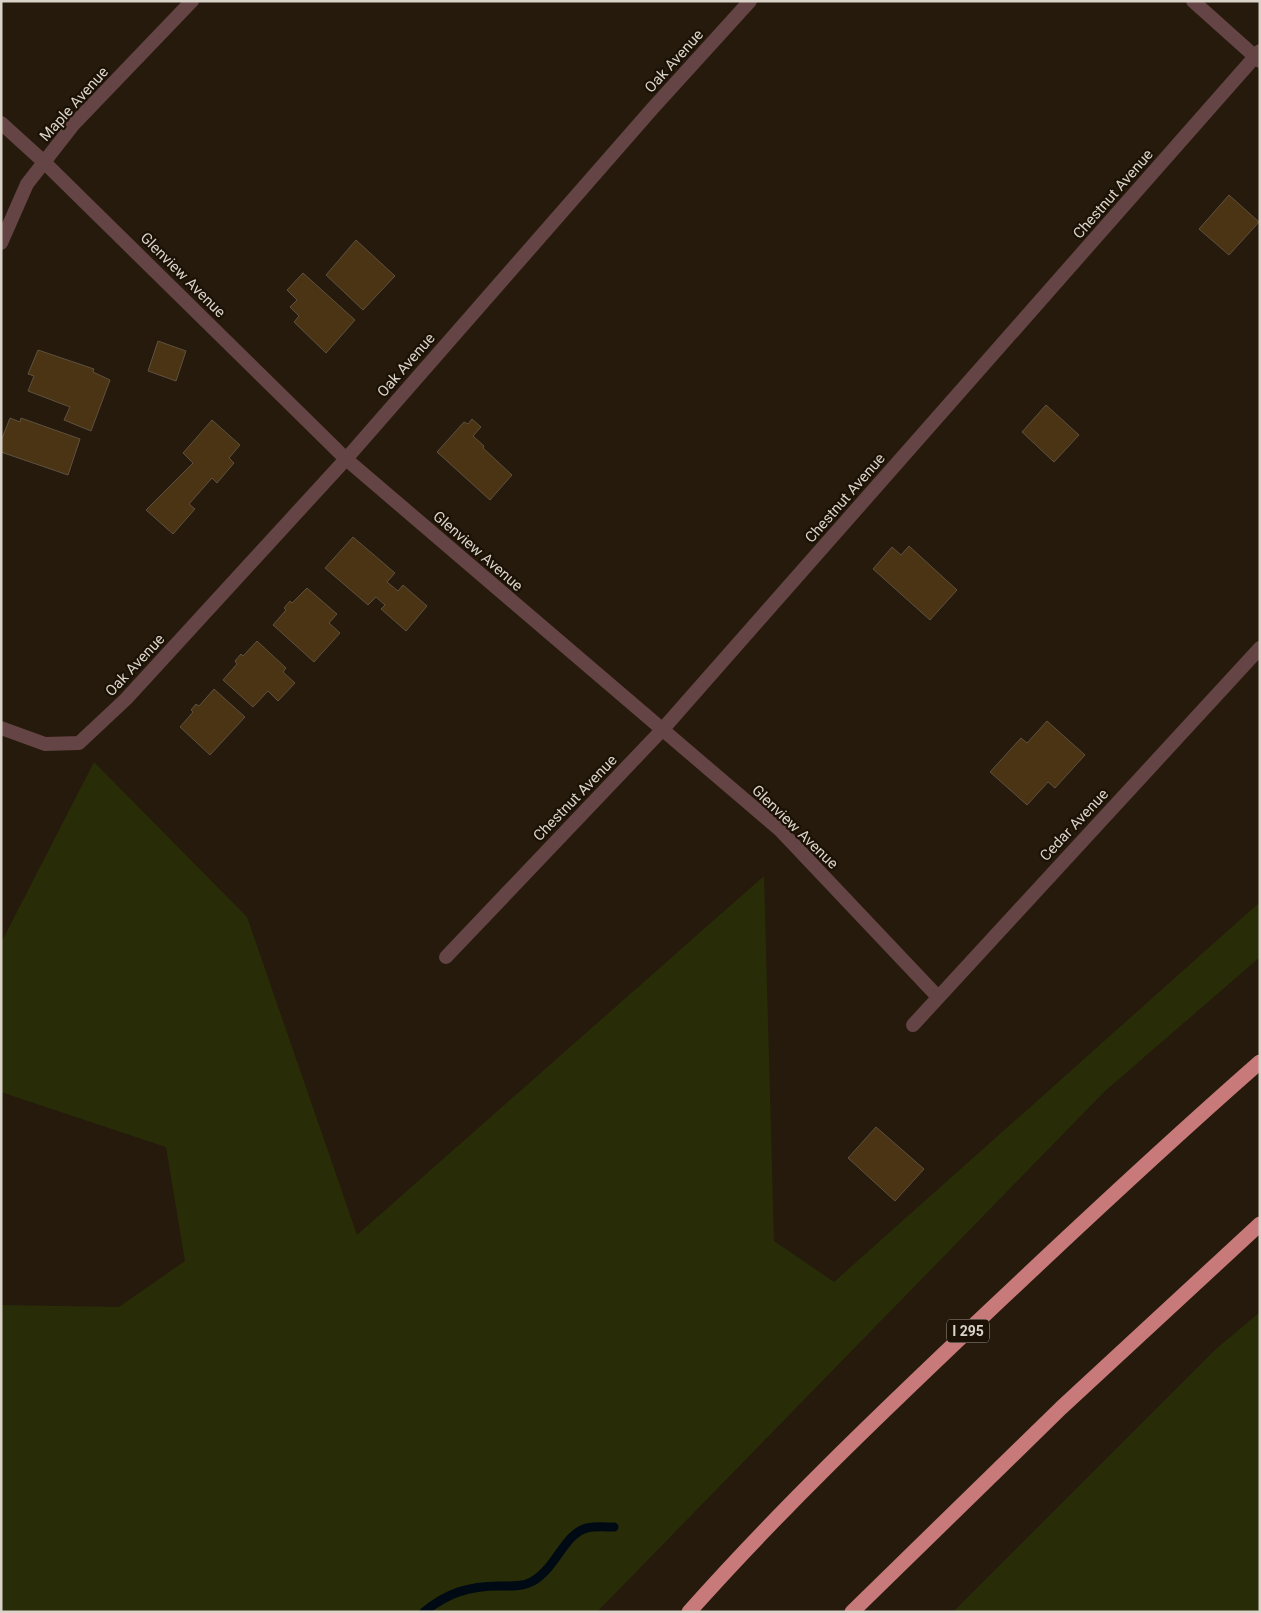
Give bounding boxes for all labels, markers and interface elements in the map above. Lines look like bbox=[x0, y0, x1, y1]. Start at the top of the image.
street label: Oak Avenue bbox=[641, 26, 707, 96]
street label: Maple Avenue bbox=[36, 63, 112, 145]
street label: Chestnut Avenue bbox=[1069, 145, 1157, 242]
street label: Glenview Avenue bbox=[137, 229, 229, 321]
street label: Oak Avenue bbox=[373, 329, 439, 401]
street label: Chestnut Avenue bbox=[801, 449, 889, 546]
street label: Glenview Avenue bbox=[429, 507, 527, 595]
street label: Oak Avenue bbox=[102, 630, 168, 700]
street label: Chestnut Avenue bbox=[529, 751, 621, 845]
street label: Glenview Avenue bbox=[748, 781, 842, 873]
street label: Cedar Avenue bbox=[1036, 785, 1112, 865]
road number: I 295 bbox=[947, 1320, 989, 1342]

